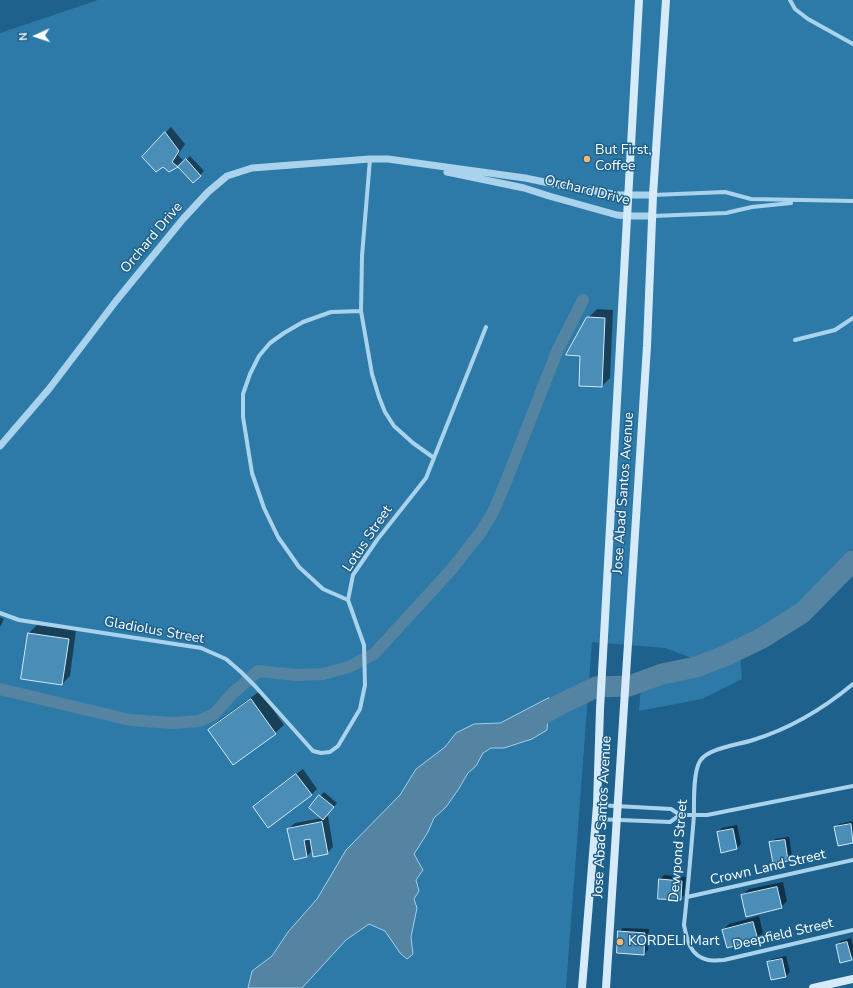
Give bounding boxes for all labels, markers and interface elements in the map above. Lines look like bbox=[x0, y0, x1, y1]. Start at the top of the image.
north arrow bbox=[16, 16, 56, 56]
text: N bbox=[16, 32, 31, 41]
place label: But First, Coffee bbox=[595, 143, 652, 176]
marker: But First, Coffee bbox=[582, 154, 592, 164]
street label: Orchard Drive bbox=[543, 172, 631, 210]
street label: Orchard Drive bbox=[117, 199, 187, 277]
street label: Jose Abad Santos Avenue bbox=[610, 412, 638, 574]
street label: Lotus Street bbox=[340, 503, 396, 575]
street label: Gladiolus Street bbox=[103, 614, 205, 648]
street label: Jose Abad Santos Avenue bbox=[590, 736, 616, 898]
street label: Dewpond Street bbox=[666, 799, 692, 903]
street label: Crown Land Street bbox=[708, 847, 828, 889]
street label: Deepfield Street bbox=[731, 915, 835, 955]
place label: KORDELI Mart bbox=[628, 934, 719, 950]
marker: KORDELI Mart bbox=[615, 937, 625, 947]

